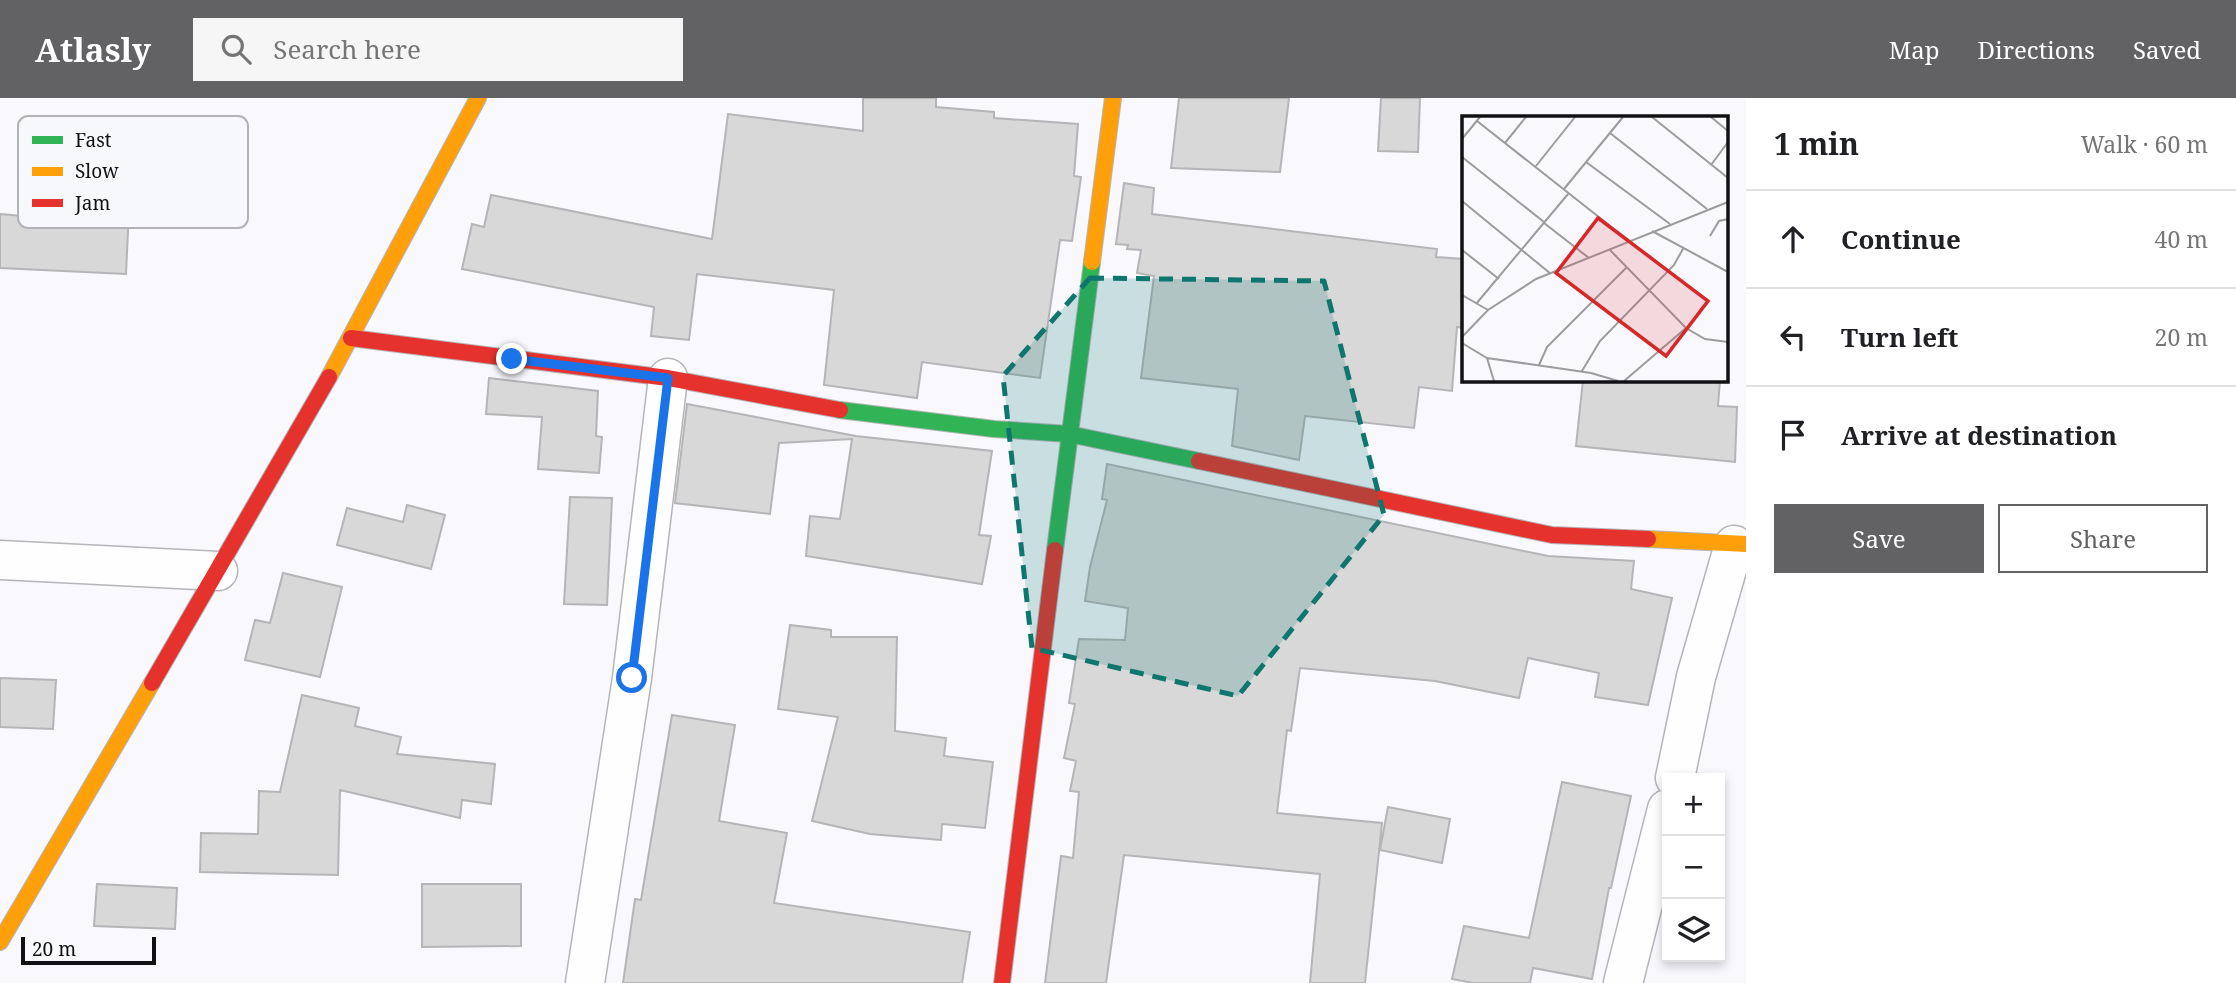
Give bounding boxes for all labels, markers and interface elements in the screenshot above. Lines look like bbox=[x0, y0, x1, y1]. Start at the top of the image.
search box bbox=[193, 18, 683, 81]
text: Atlasly bbox=[35, 27, 151, 72]
icon: search bbox=[217, 30, 255, 68]
text: Search here bbox=[273, 31, 421, 67]
text: Map bbox=[1889, 33, 1940, 66]
text: Directions bbox=[1978, 33, 2095, 66]
text: Saved bbox=[2133, 33, 2201, 66]
legend bbox=[18, 116, 248, 228]
inset map bbox=[1462, 116, 1728, 382]
text: 1 min bbox=[1774, 123, 1859, 164]
text: Fast bbox=[75, 127, 112, 153]
text: Walk · 60 m bbox=[2081, 128, 2208, 160]
text: Slow bbox=[75, 158, 119, 184]
text: Jam bbox=[74, 190, 110, 216]
icon: ahead bbox=[1774, 220, 1812, 258]
text: Continue bbox=[1841, 221, 1961, 257]
text: 40 m bbox=[2155, 223, 2208, 255]
icon: left bbox=[1774, 318, 1812, 356]
text: Turn left bbox=[1841, 319, 1958, 355]
text: 20 m bbox=[2155, 321, 2208, 353]
route end bbox=[496, 343, 527, 374]
icon: arrive bbox=[1774, 416, 1812, 454]
text: Arrive at destination bbox=[1841, 417, 2117, 453]
button: Save bbox=[1774, 504, 1984, 573]
button: Share bbox=[1998, 504, 2208, 573]
route start bbox=[616, 662, 647, 693]
map controls bbox=[1662, 773, 1725, 962]
button: + bbox=[1662, 773, 1725, 836]
button: − bbox=[1662, 836, 1725, 899]
button: layers bbox=[1662, 899, 1725, 962]
scale bar bbox=[21, 934, 156, 966]
text: 20 m bbox=[32, 936, 76, 962]

